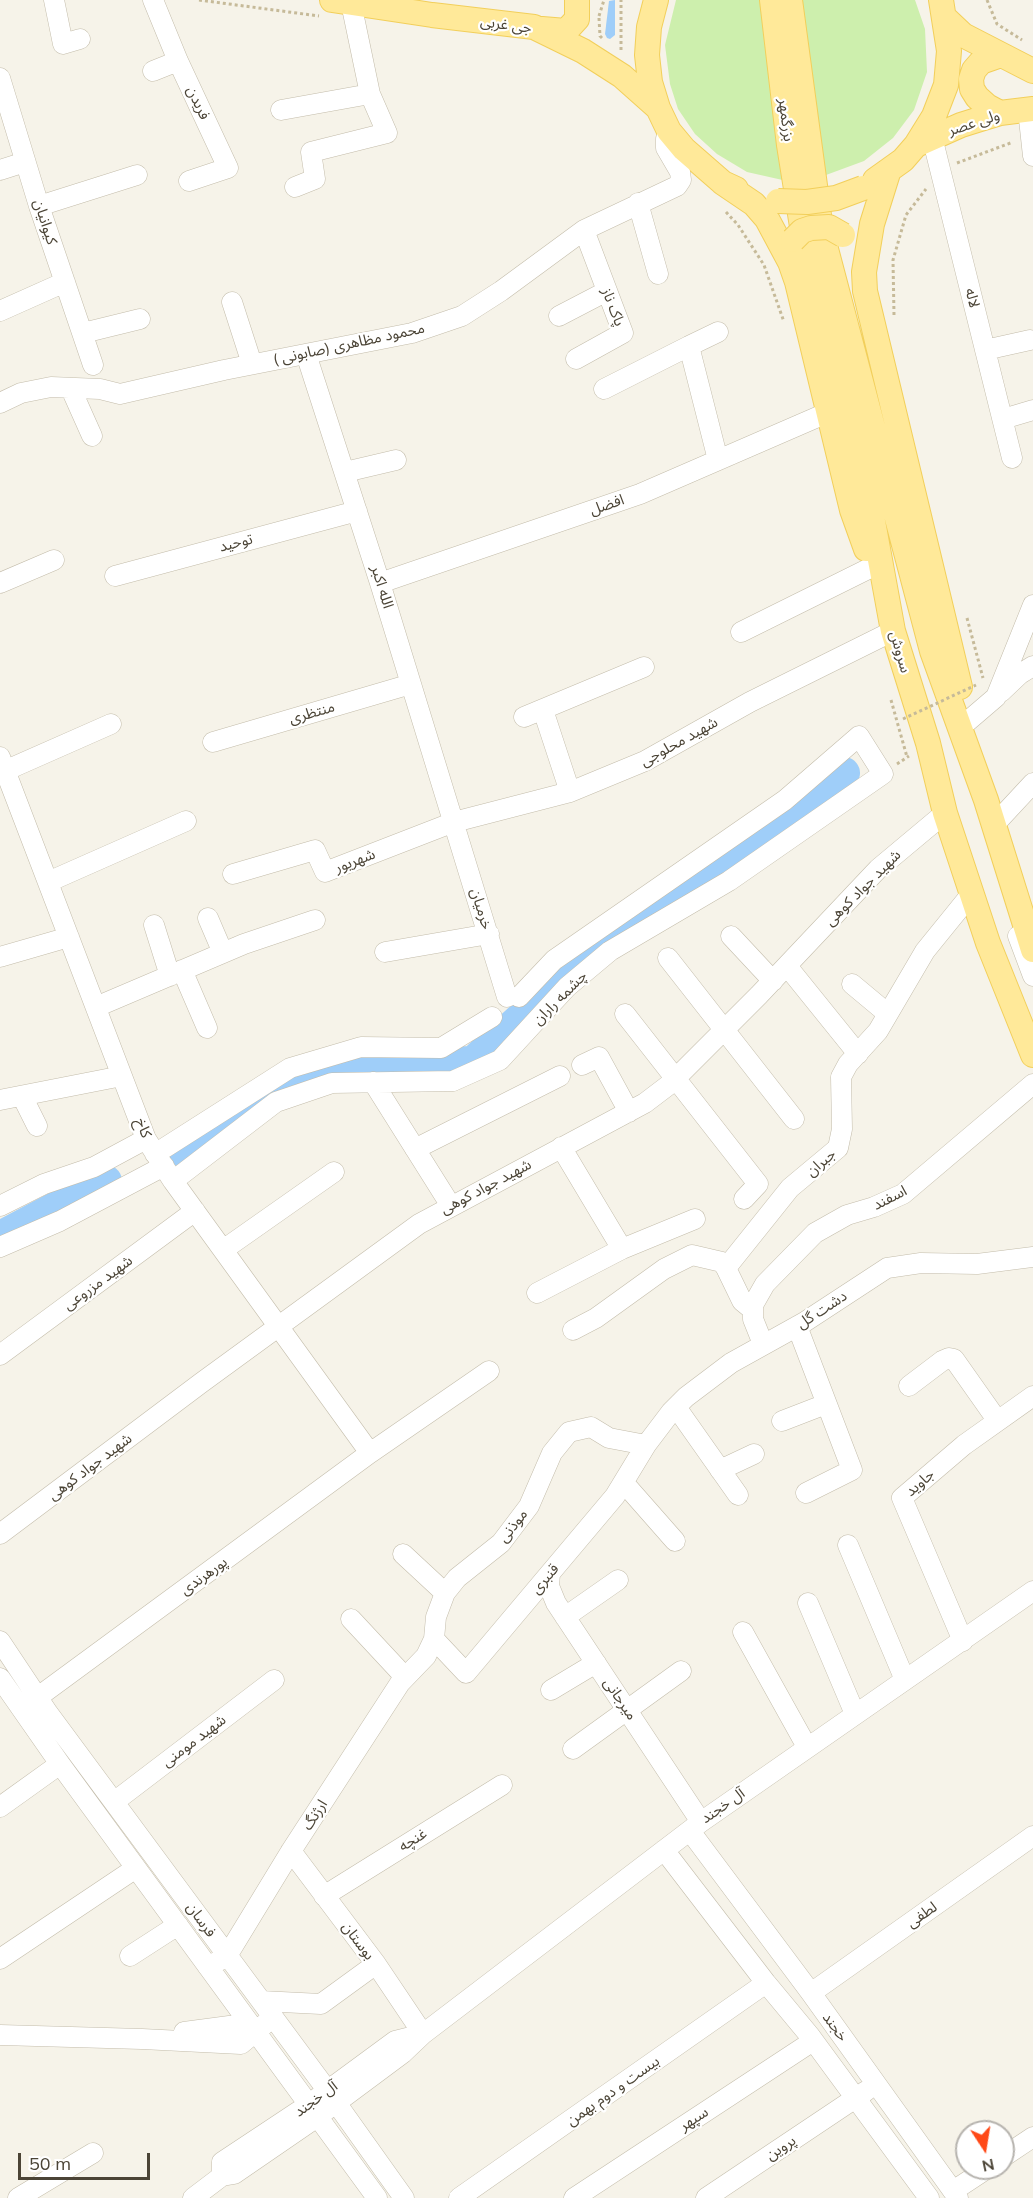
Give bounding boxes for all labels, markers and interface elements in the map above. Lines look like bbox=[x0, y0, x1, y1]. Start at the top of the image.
street label: جی غربی bbox=[479, 12, 533, 38]
street label: فریدن bbox=[182, 83, 214, 123]
street label: بزرگمهر bbox=[774, 97, 798, 143]
street label: ولی عصر bbox=[946, 106, 1002, 140]
street label: کیوانیان bbox=[29, 197, 61, 247]
street label: پاک ناز bbox=[597, 285, 629, 329]
street label: لاله bbox=[961, 286, 983, 310]
street label: محمود مظاهری (صابونی ) bbox=[272, 319, 426, 369]
street label: افضل bbox=[587, 491, 627, 519]
street label: توحید bbox=[217, 530, 255, 556]
street label: الله اکبر bbox=[367, 563, 397, 611]
street label: سروش bbox=[885, 629, 915, 675]
street label: منتظری bbox=[287, 698, 337, 728]
street label: شهید محلوجی bbox=[637, 713, 721, 771]
street label: شهریور bbox=[332, 845, 378, 877]
street label: شهید جواد کوهی bbox=[821, 846, 905, 930]
street label: خرمیان bbox=[466, 886, 496, 932]
street label: چشمه راران bbox=[529, 967, 591, 1029]
street label: کاخ bbox=[131, 1115, 155, 1141]
street label: جبران bbox=[802, 1145, 840, 1181]
street label: شهید جواد کوهی bbox=[437, 1156, 535, 1218]
street label: اسفند bbox=[870, 1182, 910, 1214]
street label: شهید مزروعی bbox=[60, 1252, 136, 1314]
street label: دشت گل bbox=[793, 1287, 851, 1333]
street label: شهید جواد کوهی bbox=[45, 1430, 135, 1504]
street label: جاوید bbox=[902, 1466, 938, 1500]
street label: موذنی bbox=[494, 1506, 532, 1546]
street label: پورهرندی bbox=[177, 1553, 231, 1599]
street label: قنبری bbox=[527, 1560, 563, 1598]
street label: میرجانی bbox=[599, 1674, 641, 1724]
street label: شهید مومنی bbox=[158, 1711, 230, 1771]
street label: آل خجند bbox=[698, 1784, 748, 1828]
street label: ارژنگ bbox=[299, 1796, 331, 1834]
street label: غنچه bbox=[396, 1825, 430, 1855]
street label: لطفی bbox=[903, 1898, 941, 1932]
street label: فرسان bbox=[182, 1899, 220, 1941]
street label: بوستان bbox=[338, 1918, 378, 1964]
street label: خجند bbox=[818, 2009, 852, 2045]
street label: بیست و دوم بهمن bbox=[563, 2052, 663, 2130]
street label: آل خجند bbox=[291, 2077, 341, 2121]
street label: سپهر bbox=[676, 2103, 712, 2135]
north arrow bbox=[955, 2120, 1015, 2180]
street label: پروین bbox=[762, 2131, 800, 2165]
scale bar bbox=[21, 2141, 153, 2179]
text: 50 m bbox=[29, 2152, 71, 2175]
text: N bbox=[980, 2155, 996, 2177]

